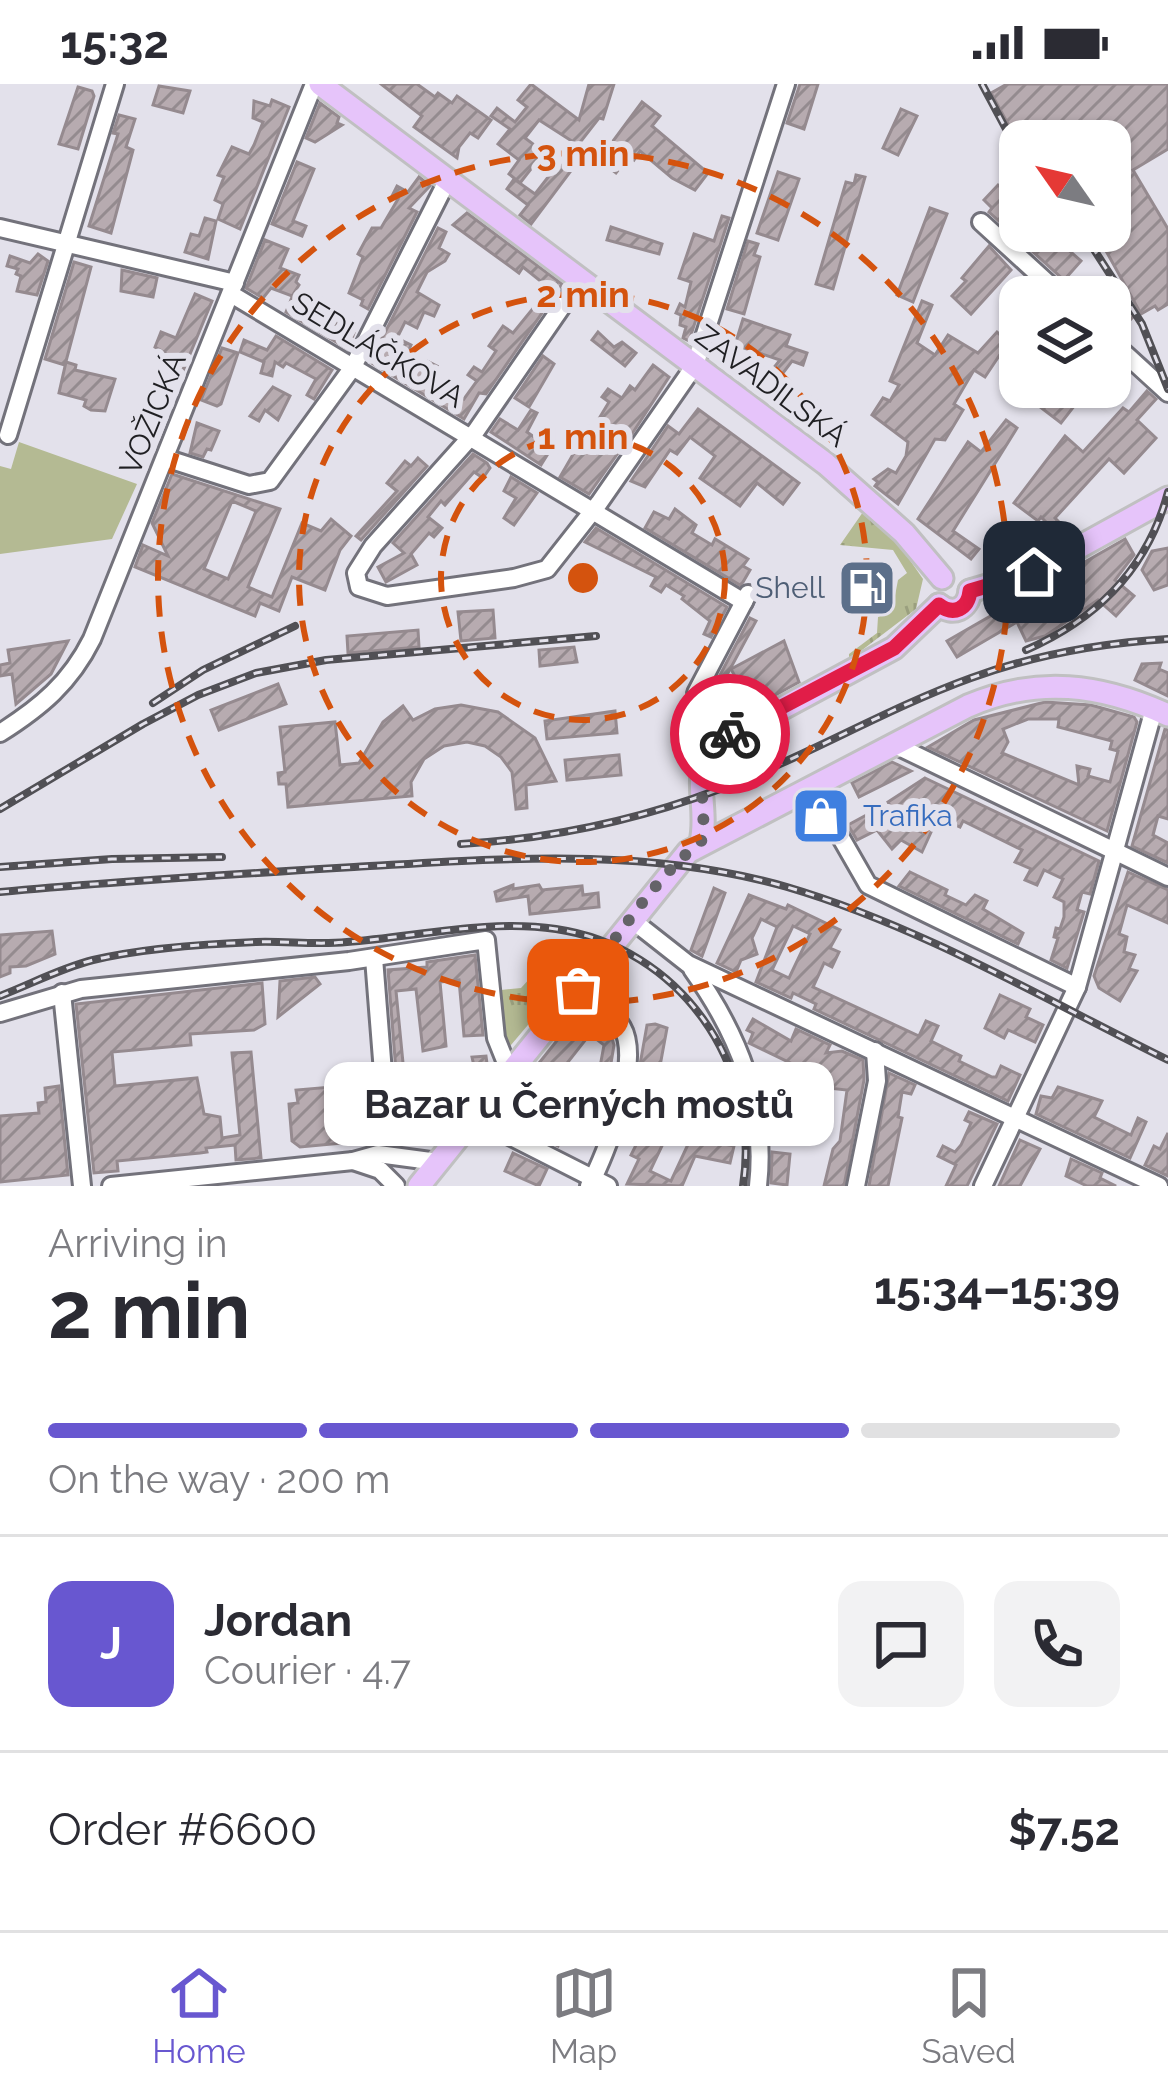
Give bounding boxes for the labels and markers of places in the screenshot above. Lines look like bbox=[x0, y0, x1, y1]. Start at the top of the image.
pin bbox=[983, 521, 1085, 623]
centre of rings bbox=[562, 557, 604, 599]
fuel station icon: Shell bbox=[836, 557, 898, 619]
place label: Shell bbox=[755, 570, 826, 605]
shop icon: Trafika bbox=[790, 785, 852, 847]
place label: Trafika bbox=[863, 798, 953, 833]
pin bbox=[527, 939, 629, 1041]
callout: Bazar u Černých mostů bbox=[323, 1062, 833, 1146]

